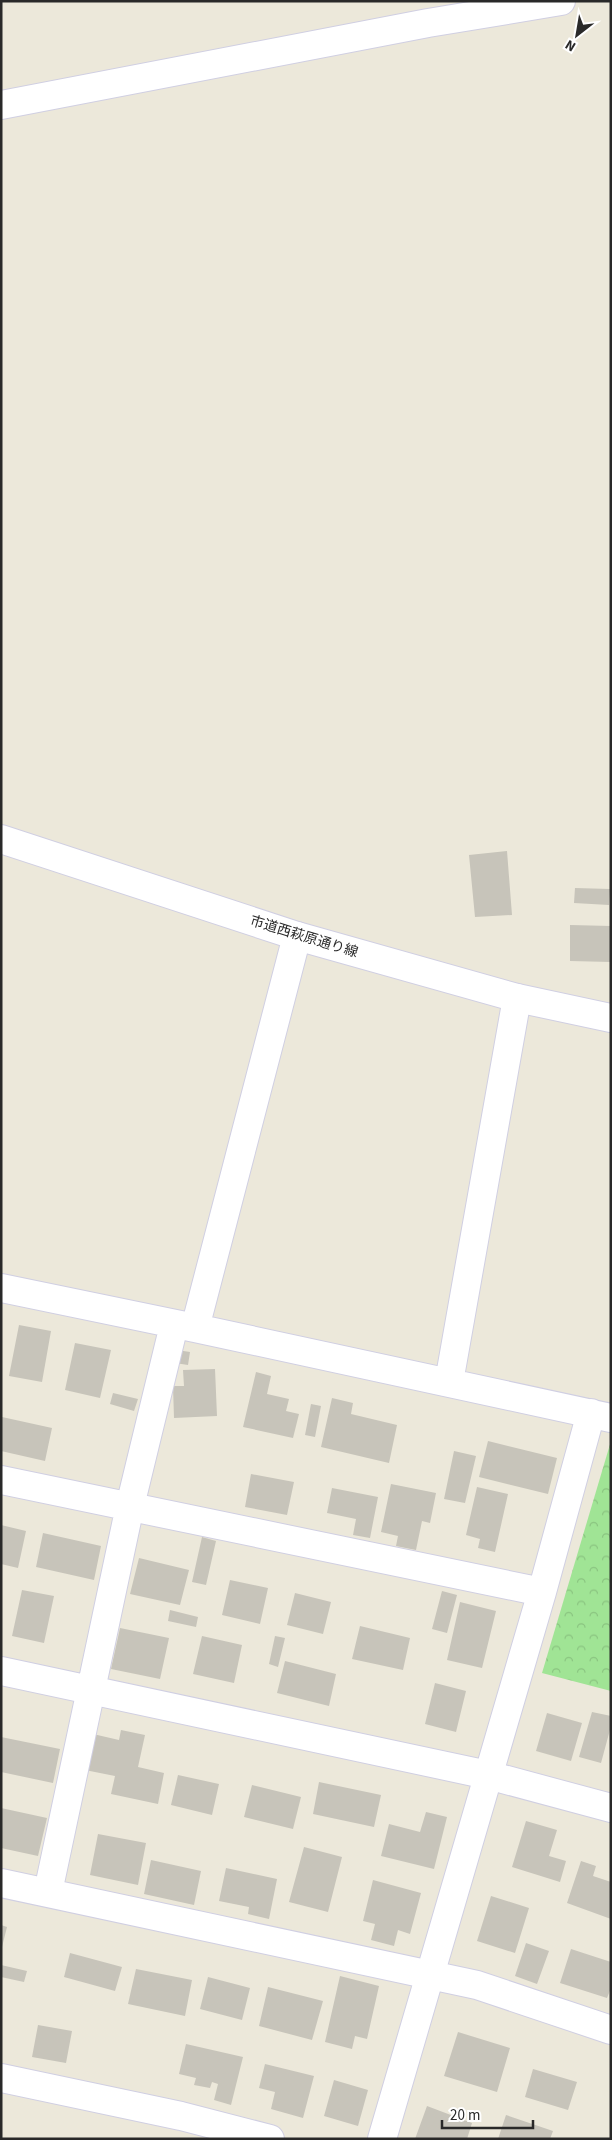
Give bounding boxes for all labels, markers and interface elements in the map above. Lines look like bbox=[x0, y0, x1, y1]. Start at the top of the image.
north arrow bbox=[552, 10, 602, 60]
text: N bbox=[562, 34, 580, 56]
street label: 市道西萩原通り線 bbox=[248, 911, 360, 963]
scale bar bbox=[442, 2098, 533, 2130]
text: 20 m bbox=[450, 2105, 480, 2126]

